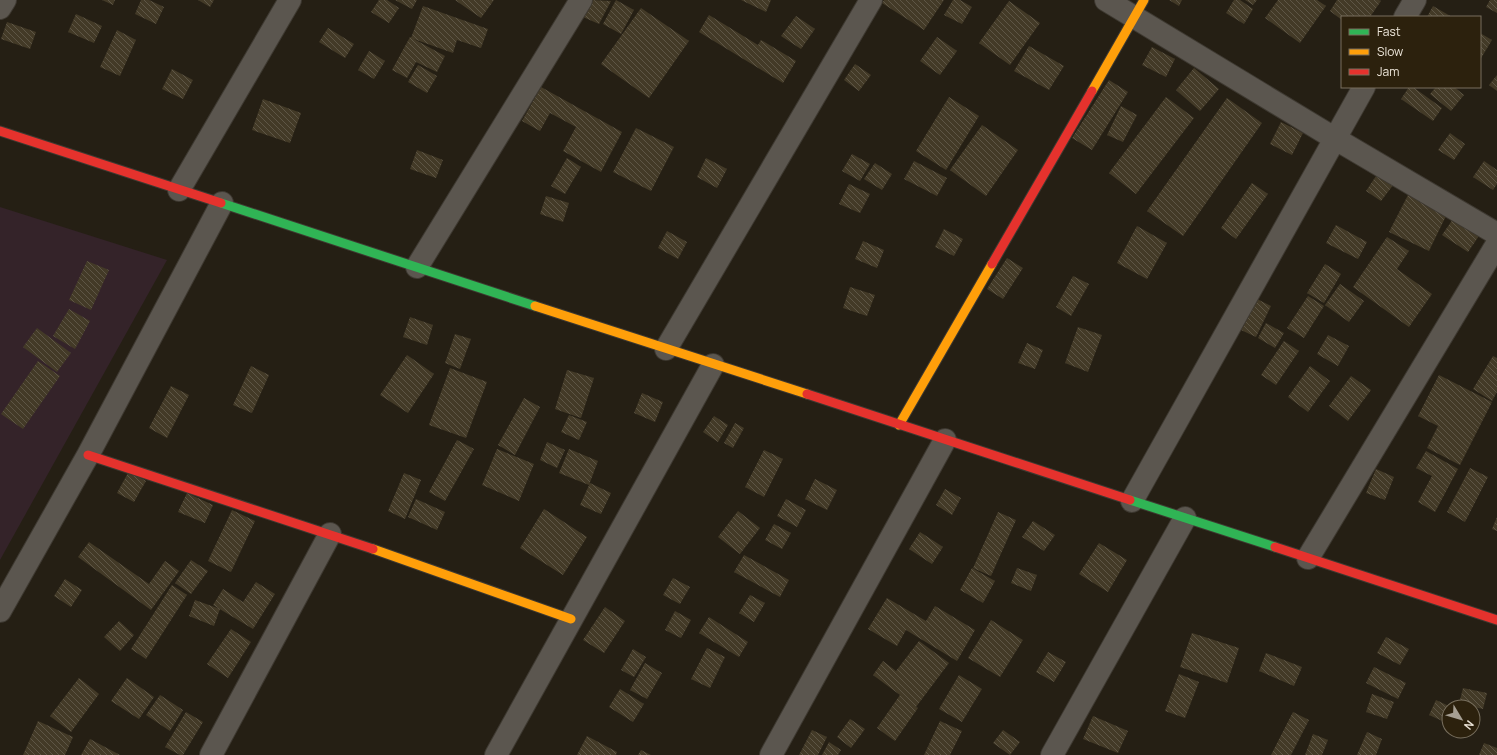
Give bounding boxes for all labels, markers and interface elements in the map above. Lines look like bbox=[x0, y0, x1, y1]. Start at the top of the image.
legend bbox=[1341, 16, 1481, 88]
text: Fast bbox=[1377, 23, 1401, 40]
text: Slow bbox=[1377, 43, 1403, 60]
text: Jam bbox=[1377, 63, 1399, 80]
north arrow bbox=[1441, 699, 1481, 739]
text: N bbox=[1461, 718, 1478, 733]

